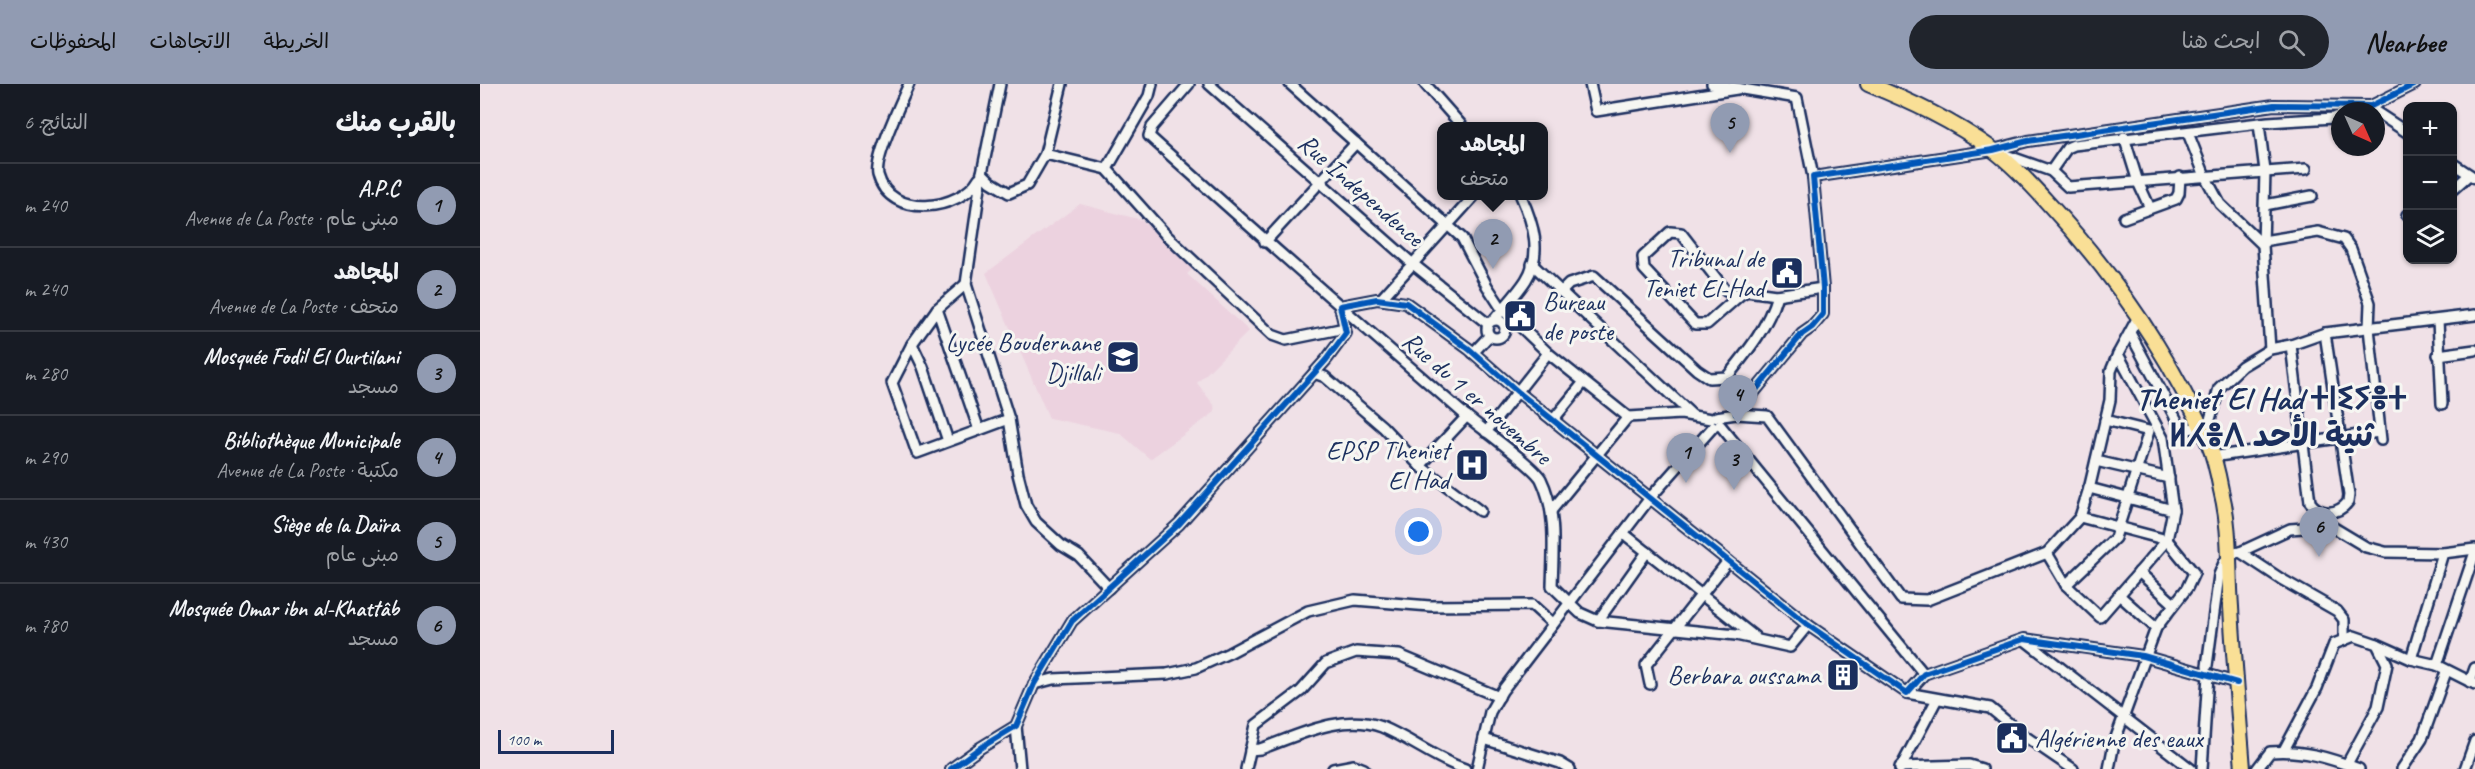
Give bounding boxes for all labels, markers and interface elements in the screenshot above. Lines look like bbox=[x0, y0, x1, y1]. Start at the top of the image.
search box bbox=[1909, 15, 2329, 69]
text: Nearbee bbox=[2365, 25, 2445, 60]
icon: search bbox=[2275, 26, 2308, 59]
text: ابحث هنا bbox=[2181, 27, 2260, 55]
text: المحفوظات bbox=[30, 28, 116, 54]
text: الاتجاهات bbox=[149, 28, 231, 54]
text: الخريطة bbox=[264, 28, 329, 54]
north arrow bbox=[2331, 102, 2385, 156]
map controls bbox=[2403, 102, 2457, 264]
button: + bbox=[2403, 102, 2457, 156]
pin: 5 bbox=[1710, 104, 1750, 153]
text: بالقرب منك bbox=[336, 106, 456, 139]
text: النتائج: 6 bbox=[24, 110, 88, 135]
popup bbox=[1437, 122, 1548, 200]
street label: Rue Independence bbox=[1291, 126, 1432, 255]
text: المجاهد bbox=[1460, 130, 1525, 158]
button: − bbox=[2403, 156, 2457, 210]
text: متحف bbox=[1460, 166, 1509, 191]
text: A.P.C bbox=[358, 175, 399, 203]
text: 240 m bbox=[24, 193, 67, 218]
text: 1 bbox=[432, 193, 441, 218]
text: مبنى عام · Avenue de La Poste bbox=[185, 206, 399, 231]
button: layers bbox=[2403, 210, 2457, 264]
pin: 2 bbox=[1474, 220, 1512, 269]
place label: Tribunal de Teniet El-Had bbox=[1643, 242, 1768, 305]
public building icon: Tribunal de Teniet El-Had bbox=[1769, 255, 1805, 291]
text: المجاهد bbox=[334, 258, 399, 286]
text: 240 m bbox=[24, 277, 67, 302]
text: 2 bbox=[432, 277, 441, 302]
place label: Bureau de poste bbox=[1543, 285, 1614, 348]
text: متحف · Avenue de La Poste bbox=[209, 294, 399, 319]
public building icon: Bureau de poste bbox=[1502, 298, 1538, 334]
street label: Rue du 1 er novembre bbox=[1395, 324, 1560, 474]
place label: Lycée Boudernane Djillali bbox=[946, 326, 1103, 389]
school or university icon: Lycée Boudernane Djillali bbox=[1105, 339, 1141, 375]
text: Mosquée Fodil El Ourtilani bbox=[204, 343, 399, 371]
text: 280 m bbox=[24, 361, 67, 386]
text: 3 bbox=[432, 361, 441, 386]
text: مسجد bbox=[348, 374, 399, 399]
pin: 4 bbox=[1718, 376, 1758, 425]
district label: Theniet El Had ⵜⵏⵉⵢⴻⵜ ⵍⵃⴻⴷ ثنية الأحد bbox=[2136, 378, 2407, 456]
text: Bibliothèque Municipale bbox=[223, 427, 399, 455]
place label: EPSP Theniet El Had bbox=[1326, 434, 1453, 497]
pin: 1 bbox=[1666, 434, 1706, 483]
pin: 3 bbox=[1714, 440, 1754, 490]
text: 290 m bbox=[24, 445, 67, 470]
text: 4 bbox=[432, 445, 441, 470]
hospital icon: EPSP Theniet El Had bbox=[1454, 447, 1490, 483]
text: مكتبة · Avenue de La Poste bbox=[217, 458, 399, 483]
pin: 6 bbox=[2300, 508, 2338, 557]
text: Siège de la Daïra bbox=[271, 511, 399, 539]
your location bbox=[1404, 517, 1433, 546]
text: 430 m bbox=[24, 529, 67, 554]
text: 5 bbox=[432, 529, 441, 554]
text: مبنى عام bbox=[326, 542, 399, 567]
text: Mosquée Omar ibn al-Khattâb bbox=[169, 595, 399, 623]
text: 780 m bbox=[24, 613, 67, 638]
text: 6 bbox=[432, 613, 441, 638]
text: مسجد bbox=[348, 626, 399, 651]
building icon: Berbara oussama bbox=[1825, 657, 1861, 693]
place label: Berbara oussama bbox=[1668, 659, 1822, 692]
public building icon: Algérienne des eaux bbox=[1994, 720, 2030, 756]
place label: Algérienne des eaux bbox=[2035, 722, 2205, 755]
scale bar bbox=[498, 727, 614, 754]
text: 100 m bbox=[507, 730, 541, 750]

